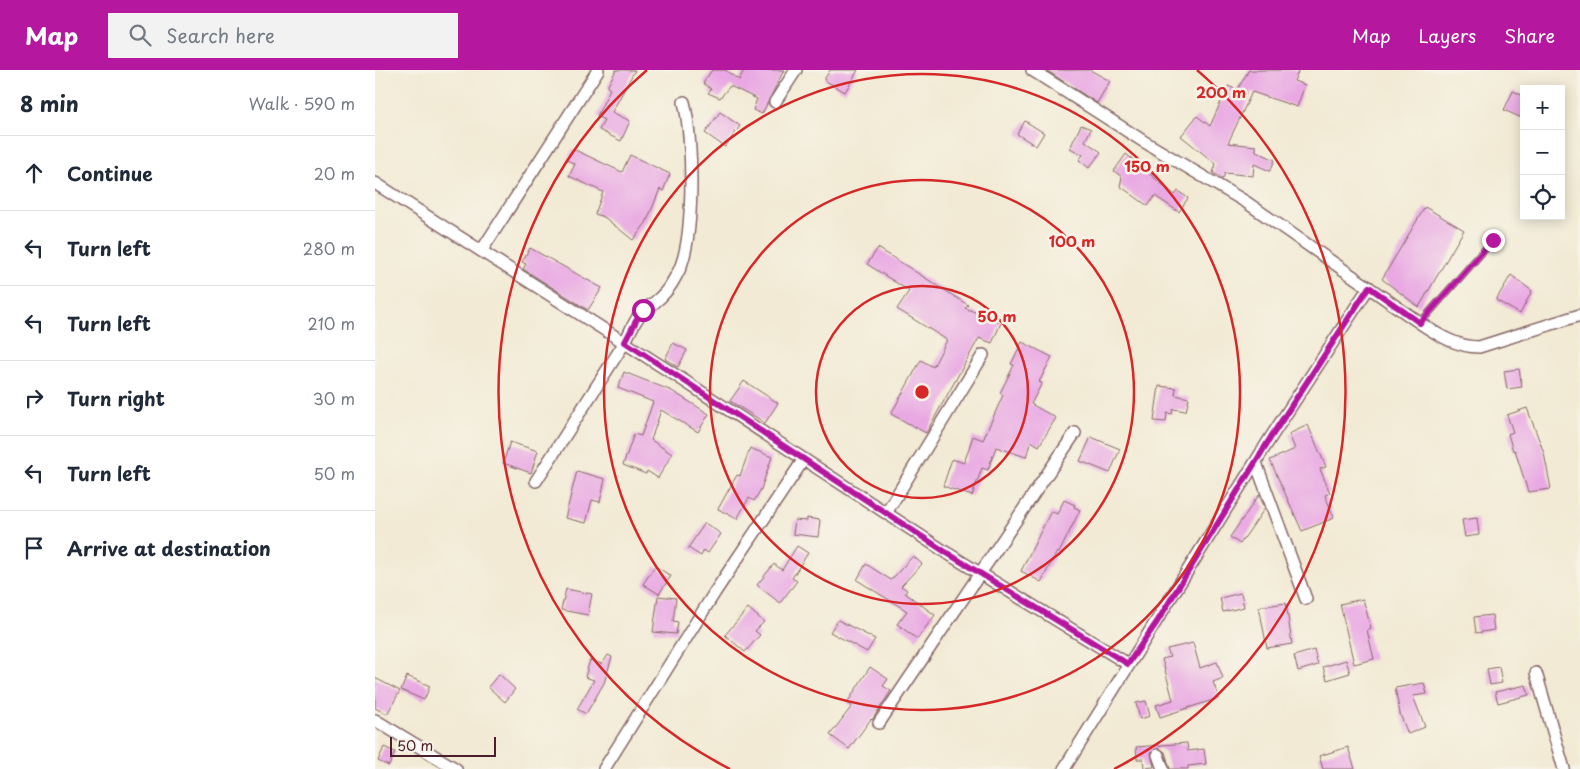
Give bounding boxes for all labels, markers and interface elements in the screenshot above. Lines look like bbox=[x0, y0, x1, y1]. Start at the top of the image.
search box bbox=[108, 13, 458, 58]
text: Map bbox=[25, 17, 78, 53]
icon: search bbox=[126, 21, 154, 49]
text: Search here bbox=[166, 21, 275, 49]
text: Map bbox=[1352, 22, 1391, 49]
text: Layers bbox=[1419, 22, 1476, 49]
text: Share bbox=[1504, 22, 1555, 49]
text: 200 m bbox=[1196, 80, 1246, 103]
map controls bbox=[1520, 85, 1565, 220]
button: + bbox=[1520, 85, 1565, 130]
text: 8 min bbox=[20, 87, 79, 119]
text: Walk · 590 m bbox=[249, 91, 355, 115]
button: − bbox=[1520, 130, 1565, 175]
text: 150 m bbox=[1124, 154, 1170, 177]
icon: ahead bbox=[20, 159, 48, 187]
text: Continue bbox=[67, 159, 153, 187]
text: 20 m bbox=[314, 161, 355, 185]
button: locate bbox=[1520, 175, 1565, 220]
text: 100 m bbox=[1049, 229, 1095, 252]
route end bbox=[1482, 229, 1505, 252]
icon: left bbox=[20, 234, 48, 262]
text: Turn left bbox=[67, 234, 151, 262]
text: 280 m bbox=[303, 236, 355, 260]
route start bbox=[632, 299, 655, 322]
text: 50 m bbox=[978, 304, 1016, 327]
icon: left bbox=[20, 309, 48, 337]
text: Turn left bbox=[67, 309, 151, 337]
text: 210 m bbox=[307, 311, 355, 335]
centre of rings bbox=[913, 383, 931, 401]
icon: right bbox=[20, 384, 48, 412]
text: Turn right bbox=[67, 384, 165, 412]
text: 30 m bbox=[313, 386, 355, 410]
icon: left bbox=[20, 459, 48, 487]
text: Turn left bbox=[67, 459, 151, 487]
text: 50 m bbox=[314, 461, 355, 485]
icon: arrive bbox=[20, 534, 48, 562]
text: Arrive at destination bbox=[67, 534, 271, 562]
scale bar bbox=[390, 734, 496, 757]
text: 50 m bbox=[397, 735, 433, 756]

